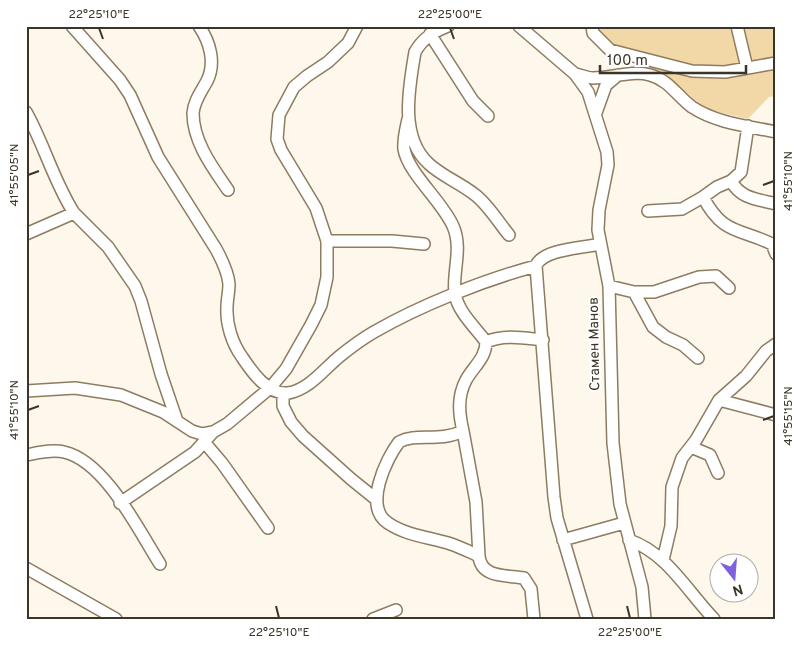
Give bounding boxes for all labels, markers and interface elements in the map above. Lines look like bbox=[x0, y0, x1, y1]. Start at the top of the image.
text: 22°25'10"E bbox=[68, 7, 130, 23]
text: 22°25'00"E bbox=[418, 7, 482, 23]
scale bar bbox=[600, 42, 746, 74]
text: 100 m bbox=[607, 52, 648, 71]
text: 41°55'05"N bbox=[7, 144, 23, 206]
text: 41°55'10"N bbox=[781, 151, 797, 211]
street label: Стамен Манов bbox=[586, 297, 604, 391]
text: 41°55'10"N bbox=[7, 380, 23, 440]
text: 41°55'15"N bbox=[781, 386, 797, 446]
north arrow bbox=[710, 552, 760, 602]
text: N bbox=[730, 579, 745, 599]
text: 22°25'10"E bbox=[248, 625, 310, 641]
text: 22°25'00"E bbox=[598, 625, 662, 641]

